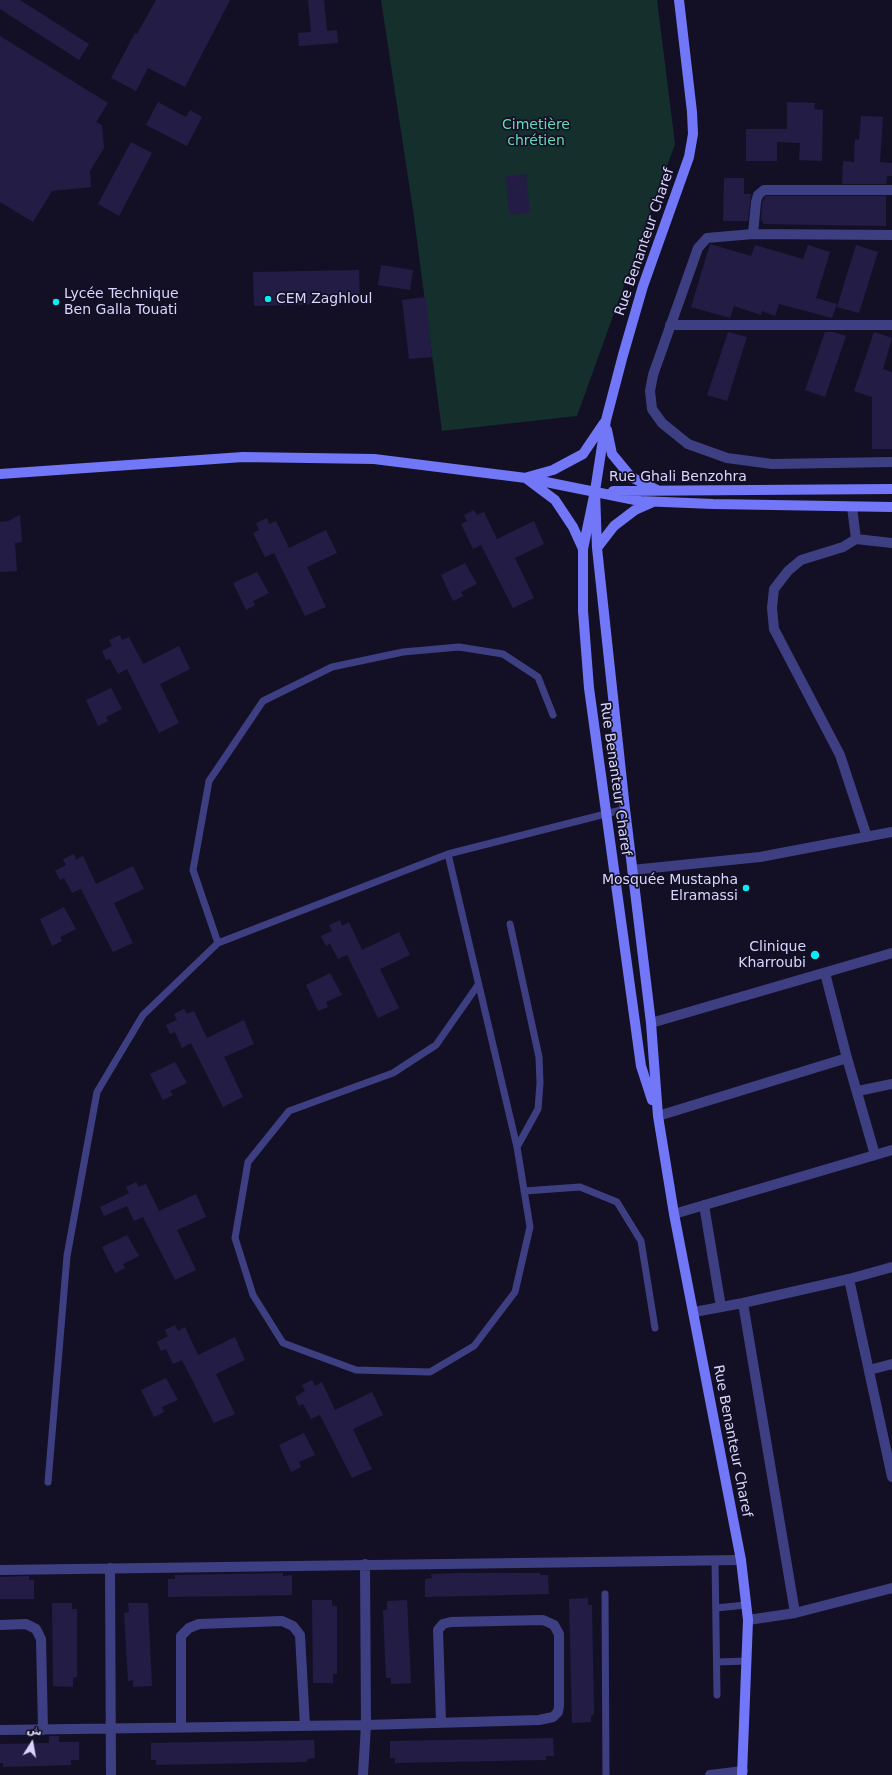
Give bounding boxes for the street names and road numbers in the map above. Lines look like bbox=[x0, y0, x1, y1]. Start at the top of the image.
street label: Rue Benanteur Charef bbox=[612, 166, 678, 318]
street label: Rue Ghali Benzohra bbox=[609, 469, 747, 485]
street label: Rue Benanteur Charef bbox=[596, 701, 634, 857]
street label: Rue Benanteur Charef bbox=[709, 1363, 755, 1519]

